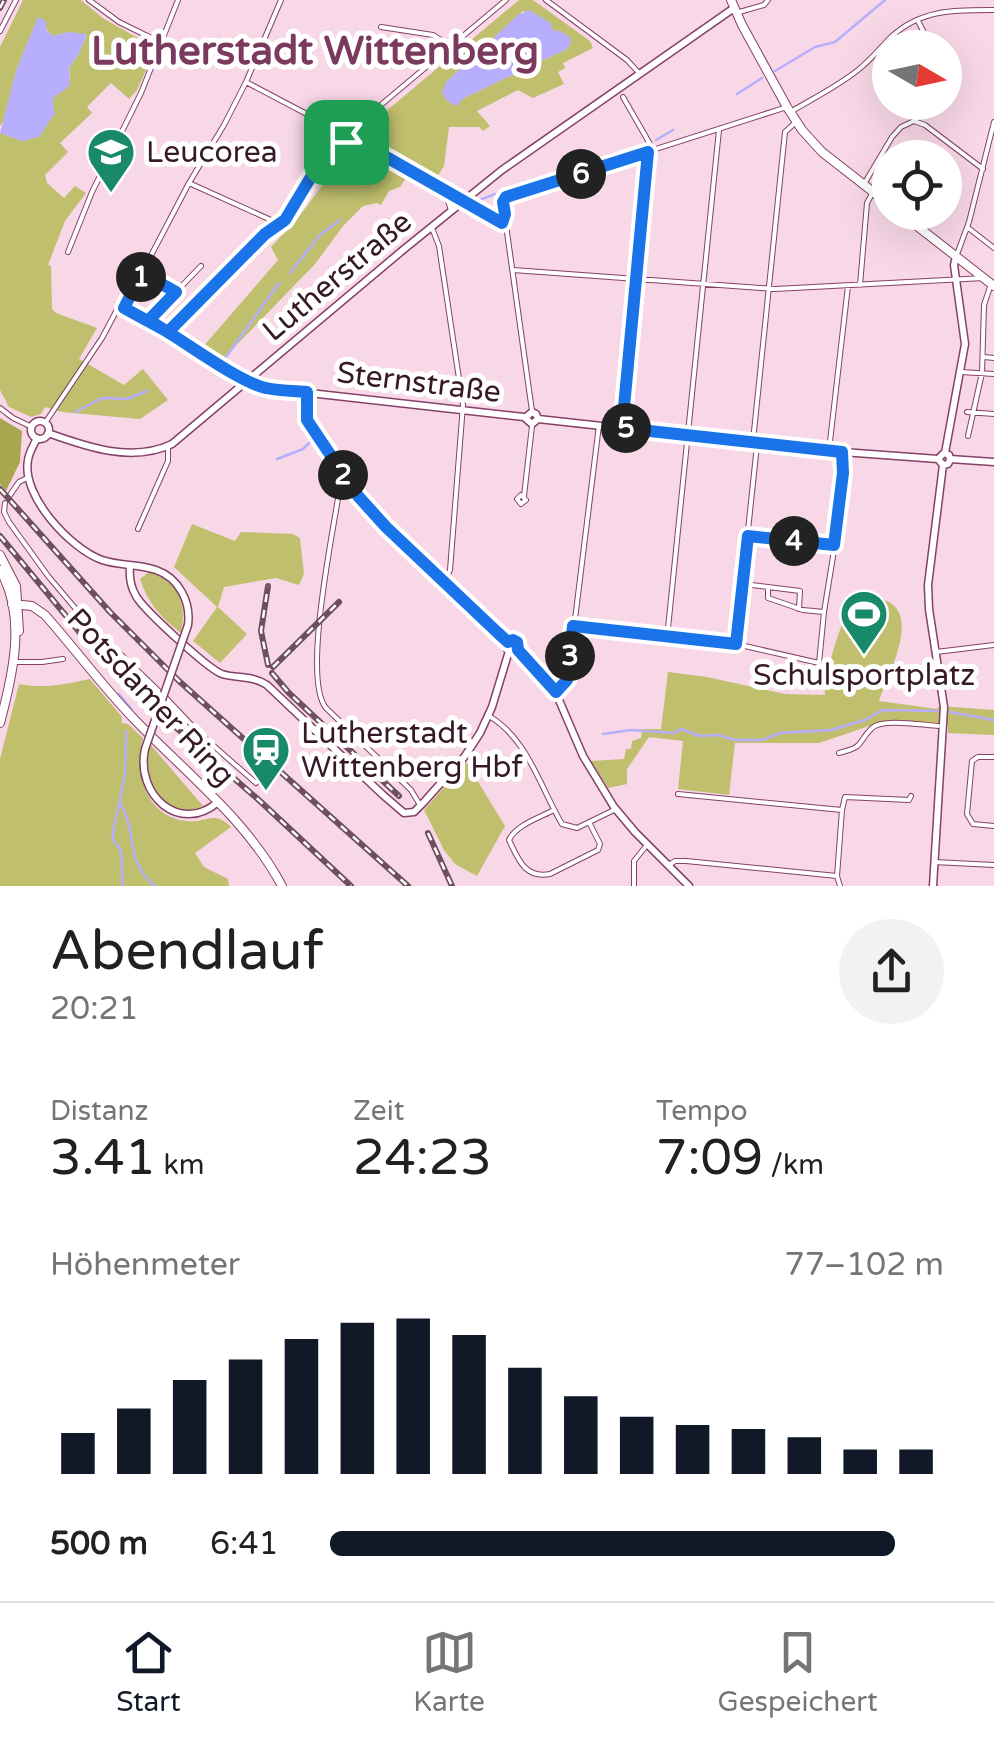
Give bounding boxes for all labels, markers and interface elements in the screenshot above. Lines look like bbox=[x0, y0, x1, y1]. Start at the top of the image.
district label: Lutherstadt Wittenberg bbox=[91, 27, 539, 75]
north arrow bbox=[872, 30, 962, 120]
map controls bbox=[872, 30, 962, 230]
pin bbox=[304, 100, 389, 185]
icon: arrive bbox=[319, 115, 374, 170]
school or university icon: Leucorea bbox=[85, 126, 137, 194]
place label: Leucorea bbox=[146, 134, 278, 171]
button: locate bbox=[872, 140, 962, 230]
pin: 6 bbox=[556, 149, 606, 199]
text: 6 bbox=[572, 157, 590, 191]
street label: Lutherstraße bbox=[255, 203, 419, 349]
pin: 1 bbox=[116, 252, 166, 302]
text: 1 bbox=[132, 260, 150, 294]
street label: Sternstraße bbox=[335, 354, 503, 411]
pin: 5 bbox=[601, 403, 651, 453]
text: 5 bbox=[617, 411, 635, 445]
pin: 2 bbox=[318, 450, 368, 500]
text: 2 bbox=[334, 458, 352, 492]
pin: 4 bbox=[769, 516, 819, 566]
text: 4 bbox=[785, 524, 803, 558]
sports icon: Schulsportplatz bbox=[838, 588, 890, 656]
street label: Potsdamer Ring bbox=[59, 601, 242, 794]
pin: 3 bbox=[545, 631, 595, 681]
text: 3 bbox=[561, 639, 579, 673]
place label: Schulsportplatz bbox=[753, 657, 975, 694]
place label: Lutherstadt Wittenberg Hbf bbox=[301, 715, 523, 786]
station icon: Lutherstadt Wittenberg Hbf bbox=[240, 724, 292, 792]
text: Abendlauf bbox=[50, 919, 324, 985]
button: share bbox=[839, 919, 944, 1024]
text: 20:21 bbox=[50, 990, 139, 1028]
text: Distanz bbox=[50, 1094, 148, 1128]
text: Zeit bbox=[353, 1094, 404, 1128]
text: Tempo bbox=[656, 1094, 748, 1128]
text: 3.41 bbox=[50, 1128, 156, 1188]
text: 24:23 bbox=[353, 1128, 492, 1188]
text: 7:09 bbox=[656, 1128, 763, 1188]
text: km bbox=[156, 1148, 204, 1182]
text: /km bbox=[763, 1148, 824, 1182]
text: Höhenmeter bbox=[50, 1246, 240, 1284]
text: 77–102 m bbox=[785, 1246, 944, 1284]
text: 500 m bbox=[50, 1525, 148, 1563]
text: 6:41 bbox=[210, 1525, 279, 1563]
tab: Start bbox=[116, 1625, 181, 1719]
tab: Karte bbox=[413, 1625, 485, 1719]
tab: Gespeichert bbox=[717, 1625, 878, 1719]

